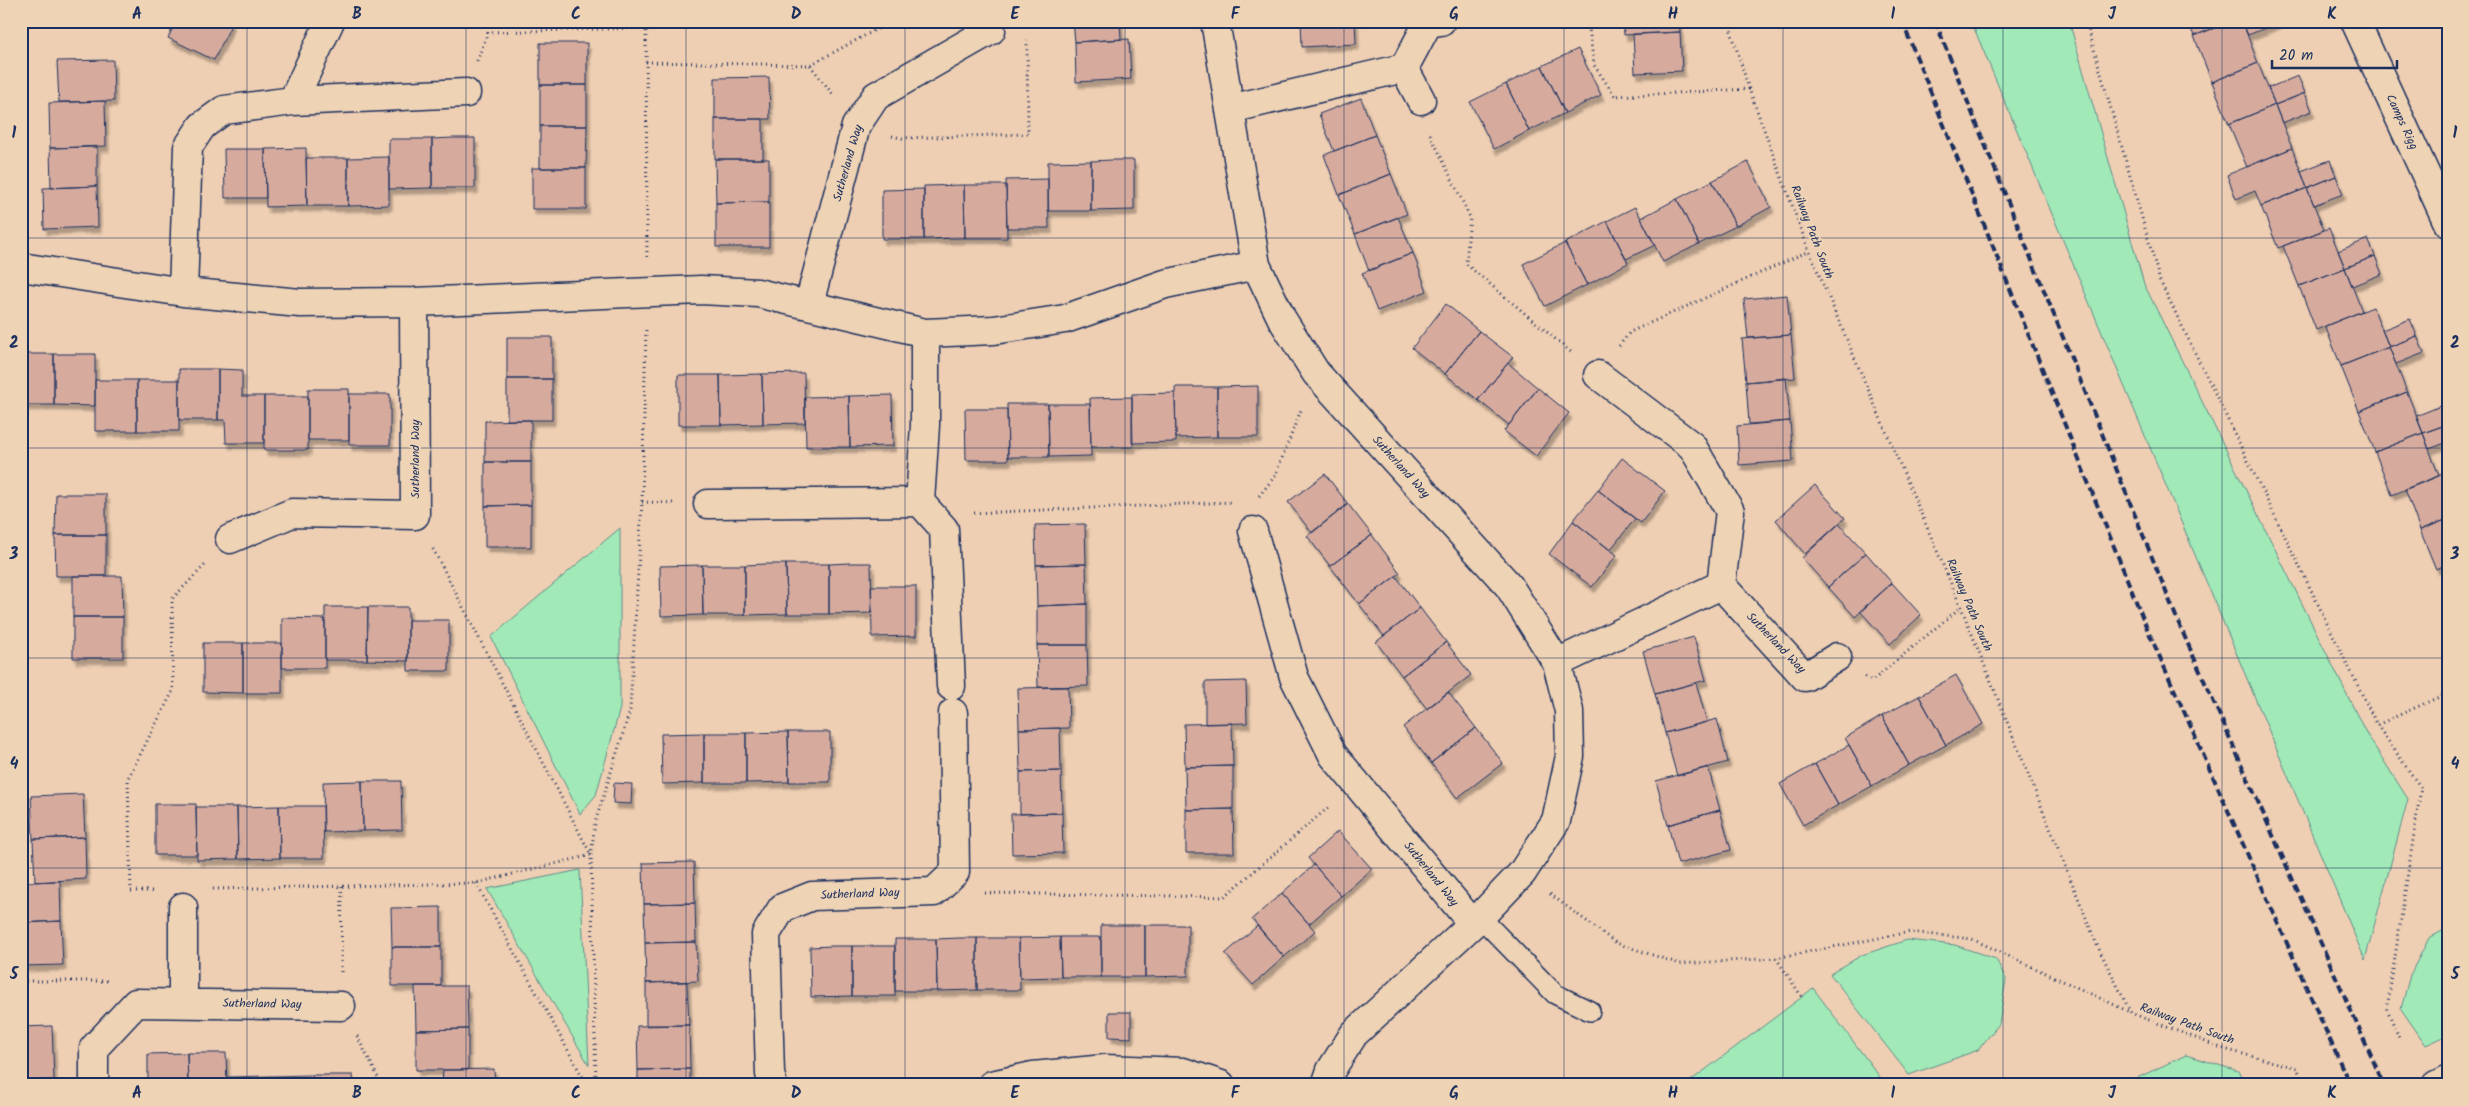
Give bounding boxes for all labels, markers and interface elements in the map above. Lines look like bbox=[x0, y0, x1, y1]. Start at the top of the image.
text: A bbox=[132, 2, 142, 27]
text: B bbox=[352, 2, 362, 27]
text: C bbox=[571, 2, 581, 27]
text: D bbox=[791, 2, 802, 27]
text: E bbox=[1011, 2, 1021, 27]
text: F bbox=[1231, 2, 1241, 27]
text: G bbox=[1449, 2, 1459, 27]
text: H bbox=[1668, 2, 1678, 27]
text: I bbox=[1891, 2, 1896, 27]
text: J bbox=[2108, 2, 2117, 27]
text: K bbox=[2327, 2, 2337, 27]
scale bar bbox=[2272, 38, 2396, 70]
text: 20 m bbox=[2279, 44, 2313, 68]
street label: Camps Rigg bbox=[2381, 91, 2423, 153]
text: 1 bbox=[12, 121, 17, 146]
text: 1 bbox=[2453, 121, 2458, 146]
street label: Sutherland Way bbox=[828, 122, 868, 204]
street label: Railway Path South bbox=[1785, 182, 1839, 282]
text: 2 bbox=[9, 331, 19, 356]
text: 2 bbox=[2450, 331, 2460, 356]
street label: Sutherland Way bbox=[406, 419, 425, 499]
street label: Sutherland Way bbox=[1368, 431, 1435, 503]
text: 3 bbox=[9, 542, 19, 567]
text: 3 bbox=[2450, 542, 2460, 567]
street label: Railway Path South bbox=[1941, 556, 1997, 654]
street label: Sutherland Way bbox=[1742, 608, 1811, 678]
text: 4 bbox=[10, 752, 19, 777]
text: 4 bbox=[2451, 752, 2460, 777]
street label: Sutherland Way bbox=[1399, 837, 1463, 911]
street label: Sutherland Way bbox=[820, 883, 900, 905]
text: 5 bbox=[9, 962, 20, 987]
text: 5 bbox=[2450, 962, 2461, 987]
street label: Sutherland Way bbox=[222, 994, 302, 1014]
street label: Railway Path South bbox=[2137, 998, 2237, 1050]
text: A bbox=[132, 1081, 142, 1106]
text: B bbox=[352, 1081, 362, 1106]
text: C bbox=[571, 1081, 581, 1106]
text: D bbox=[791, 1081, 802, 1106]
text: E bbox=[1011, 1081, 1021, 1106]
text: F bbox=[1231, 1081, 1241, 1106]
text: G bbox=[1449, 1081, 1459, 1106]
text: H bbox=[1668, 1081, 1678, 1106]
text: I bbox=[1891, 1081, 1896, 1106]
text: J bbox=[2108, 1081, 2117, 1106]
text: K bbox=[2327, 1081, 2337, 1106]

